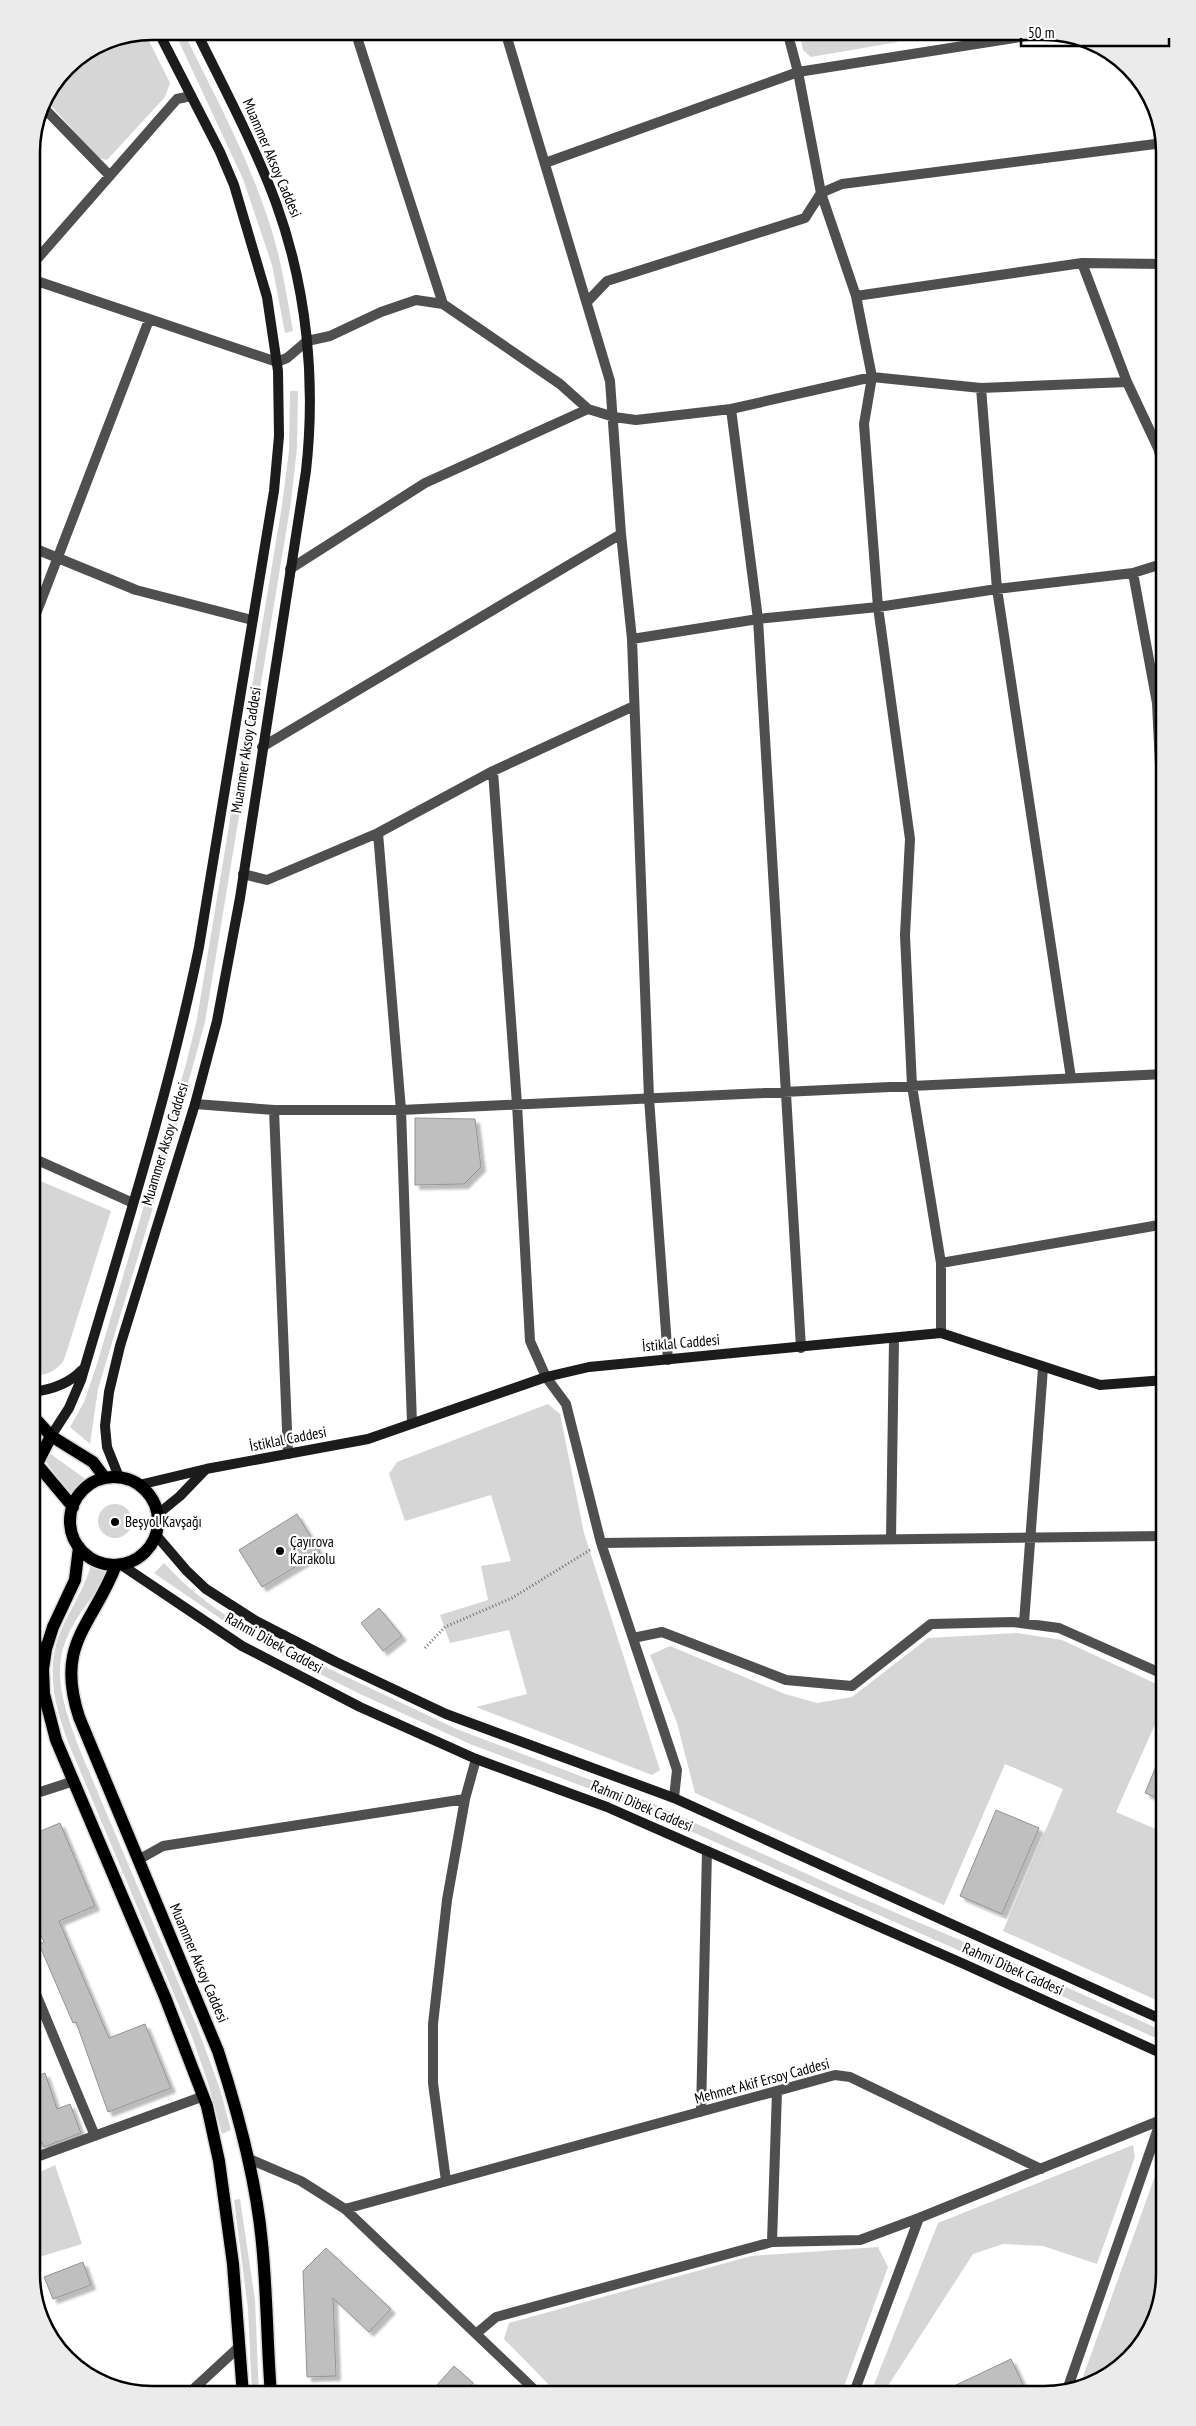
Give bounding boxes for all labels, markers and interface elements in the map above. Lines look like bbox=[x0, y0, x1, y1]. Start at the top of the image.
scale bar bbox=[1021, 15, 1168, 47]
text: 50 m bbox=[1028, 23, 1054, 42]
street label: Muammer Aksoy Caddesi bbox=[239, 95, 306, 220]
street label: Muammer Aksoy Caddesi bbox=[226, 685, 265, 814]
street label: Muammer Aksoy Caddesi bbox=[137, 1080, 192, 1208]
street label: İstiklal Caddesi bbox=[641, 1330, 721, 1355]
street label: İstiklal Caddesi bbox=[248, 1422, 328, 1455]
place label: Beşyol Kavşağı bbox=[125, 1512, 202, 1531]
marker: Beşyol Kavşağı bbox=[109, 1516, 121, 1528]
place label: Çayırova Karakolu bbox=[290, 1532, 335, 1568]
marker: Çayırova Karakolu bbox=[274, 1545, 286, 1557]
street label: Rahmi Dibek Caddesi bbox=[222, 1608, 326, 1677]
street label: Rahmi Dibek Caddesi bbox=[588, 1776, 696, 1836]
street label: Muammer Aksoy Caddesi bbox=[166, 1900, 233, 2025]
street label: Rahmi Dibek Caddesi bbox=[960, 1938, 1067, 1999]
street label: Mehmet Akif Ersoy Caddesi bbox=[692, 2053, 831, 2108]

